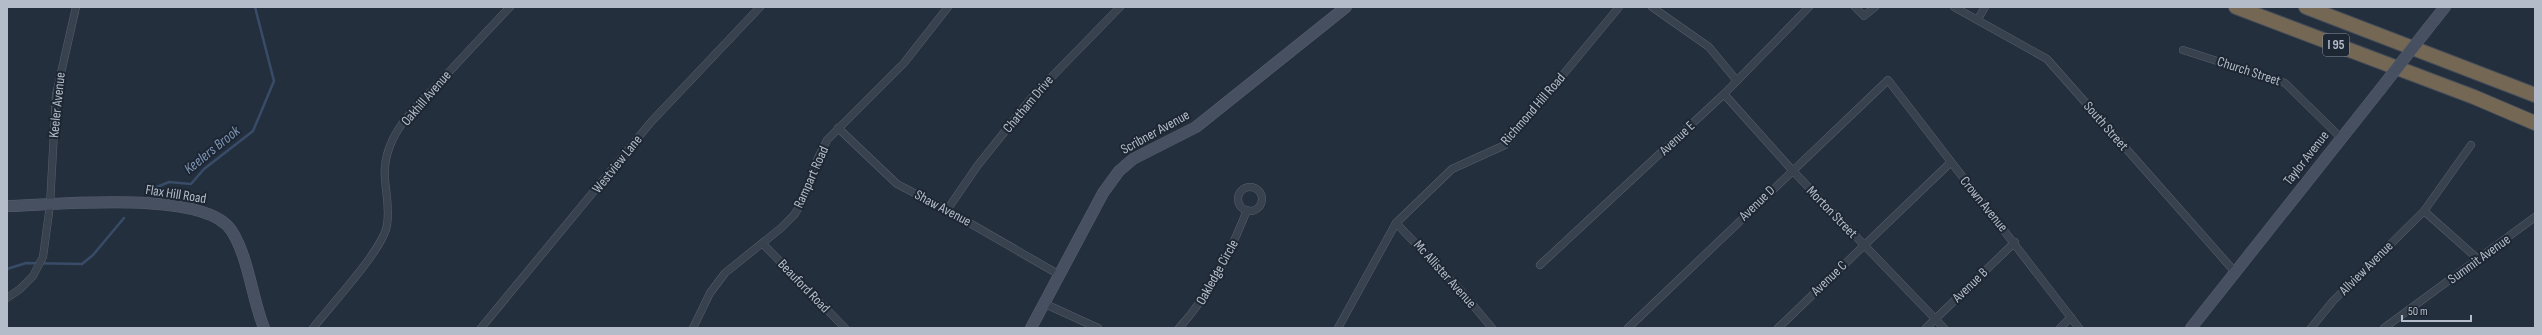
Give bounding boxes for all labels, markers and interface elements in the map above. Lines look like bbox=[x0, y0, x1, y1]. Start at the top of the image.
road number: I 95 bbox=[2323, 34, 2349, 56]
street label: Church Street bbox=[2215, 53, 2283, 89]
street label: Oakhill Avenue bbox=[397, 67, 455, 129]
street label: Richmond Hill Road bbox=[1497, 69, 1569, 149]
street label: Keeler Avenue bbox=[45, 71, 69, 139]
street label: Chatham Drive bbox=[999, 72, 1057, 136]
street label: South Street bbox=[2080, 98, 2132, 154]
street label: Scribner Avenue bbox=[1118, 106, 1192, 158]
street label: Avenue E bbox=[1655, 117, 1698, 159]
water label: Keelers Brook bbox=[180, 121, 244, 178]
street label: Taylor Avenue bbox=[2279, 127, 2333, 189]
street label: Westview Lane bbox=[588, 132, 646, 196]
street label: Rampart Road bbox=[790, 143, 832, 211]
street label: Crown Avenue bbox=[1956, 173, 2012, 235]
street label: Flax Hill Road bbox=[144, 181, 208, 207]
street label: Avenue D bbox=[1735, 182, 1779, 225]
street label: Morton Street bbox=[1803, 182, 1861, 242]
street label: Shaw Avenue bbox=[912, 186, 974, 230]
street label: Summit Avenue bbox=[2444, 231, 2514, 287]
street label: Oakledge Circle bbox=[1192, 236, 1242, 308]
street label: Mc Allister Avenue bbox=[1410, 236, 1480, 312]
street label: Allview Avenue bbox=[2335, 237, 2397, 299]
street label: Beauford Road bbox=[774, 256, 834, 316]
street label: Avenue C bbox=[1807, 257, 1851, 300]
street label: Avenue B bbox=[1948, 264, 1991, 307]
scale bar bbox=[2402, 297, 2471, 323]
text: 50 m bbox=[2408, 304, 2428, 319]

